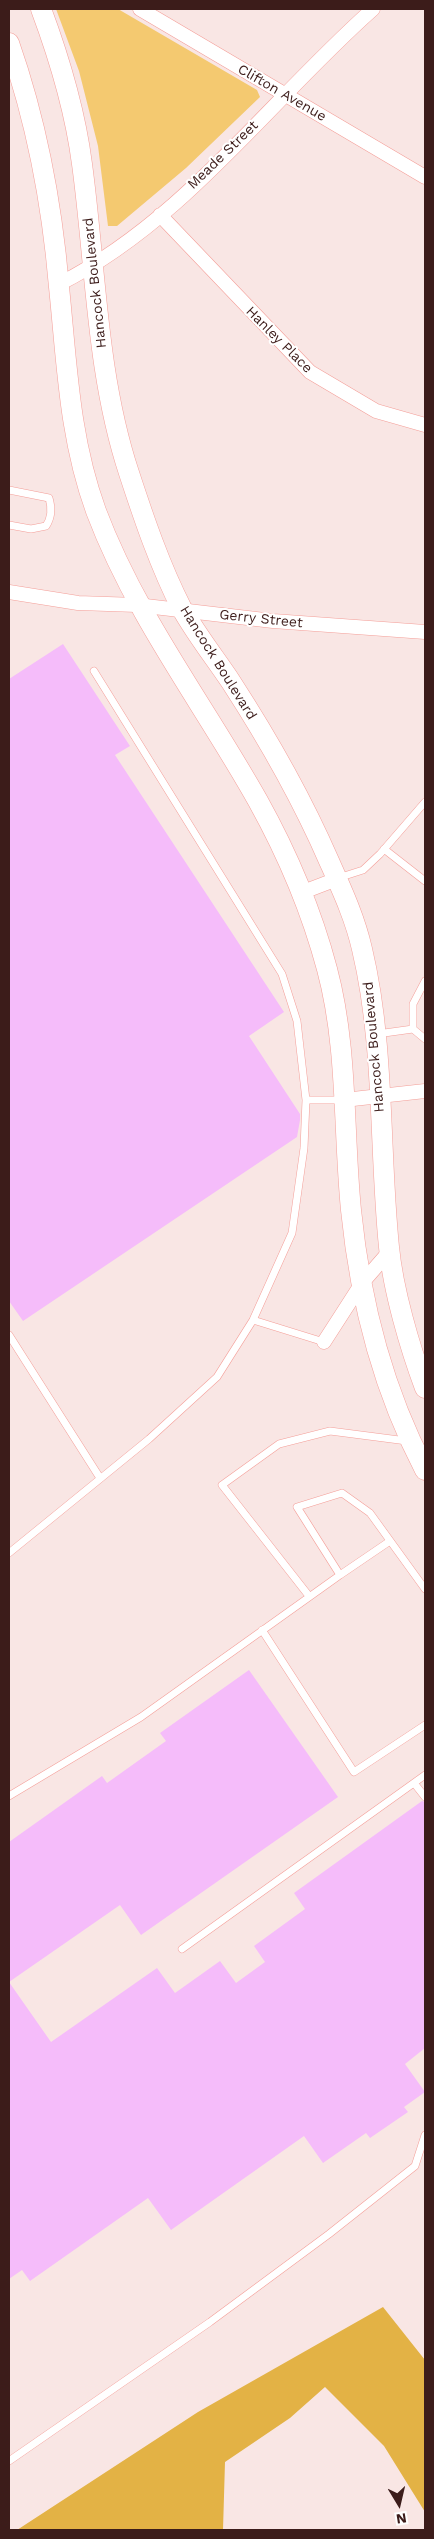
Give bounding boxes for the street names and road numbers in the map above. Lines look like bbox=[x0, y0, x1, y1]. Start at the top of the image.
street label: Clifton Avenue bbox=[235, 61, 329, 125]
street label: Meade Street bbox=[184, 117, 262, 193]
street label: Hancock Boulevard bbox=[80, 217, 110, 349]
street label: Hanley Place bbox=[242, 303, 316, 377]
street label: Hancock Boulevard bbox=[176, 603, 260, 723]
street label: Gerry Street bbox=[218, 606, 304, 632]
street label: Hancock Boulevard bbox=[360, 981, 388, 1113]

